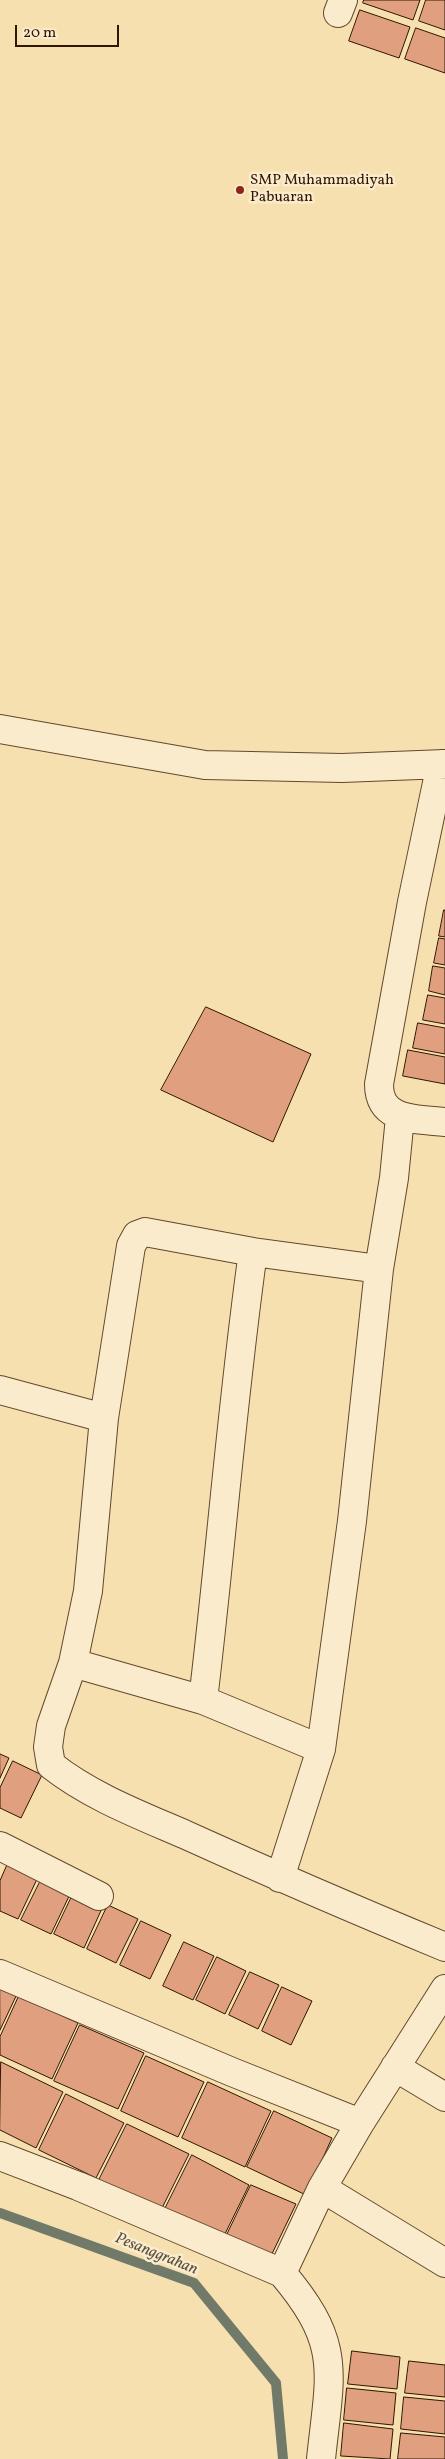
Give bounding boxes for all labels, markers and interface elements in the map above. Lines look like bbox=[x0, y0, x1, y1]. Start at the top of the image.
scale bar bbox=[18, 15, 121, 47]
text: 20 m bbox=[23, 23, 56, 44]
place label: SMP Muhammadiyah Pabuaran bbox=[250, 172, 394, 207]
marker: SMP Muhammadiyah Pabuaran bbox=[234, 184, 246, 196]
water label: Pesanggrahan bbox=[112, 2230, 200, 2280]

